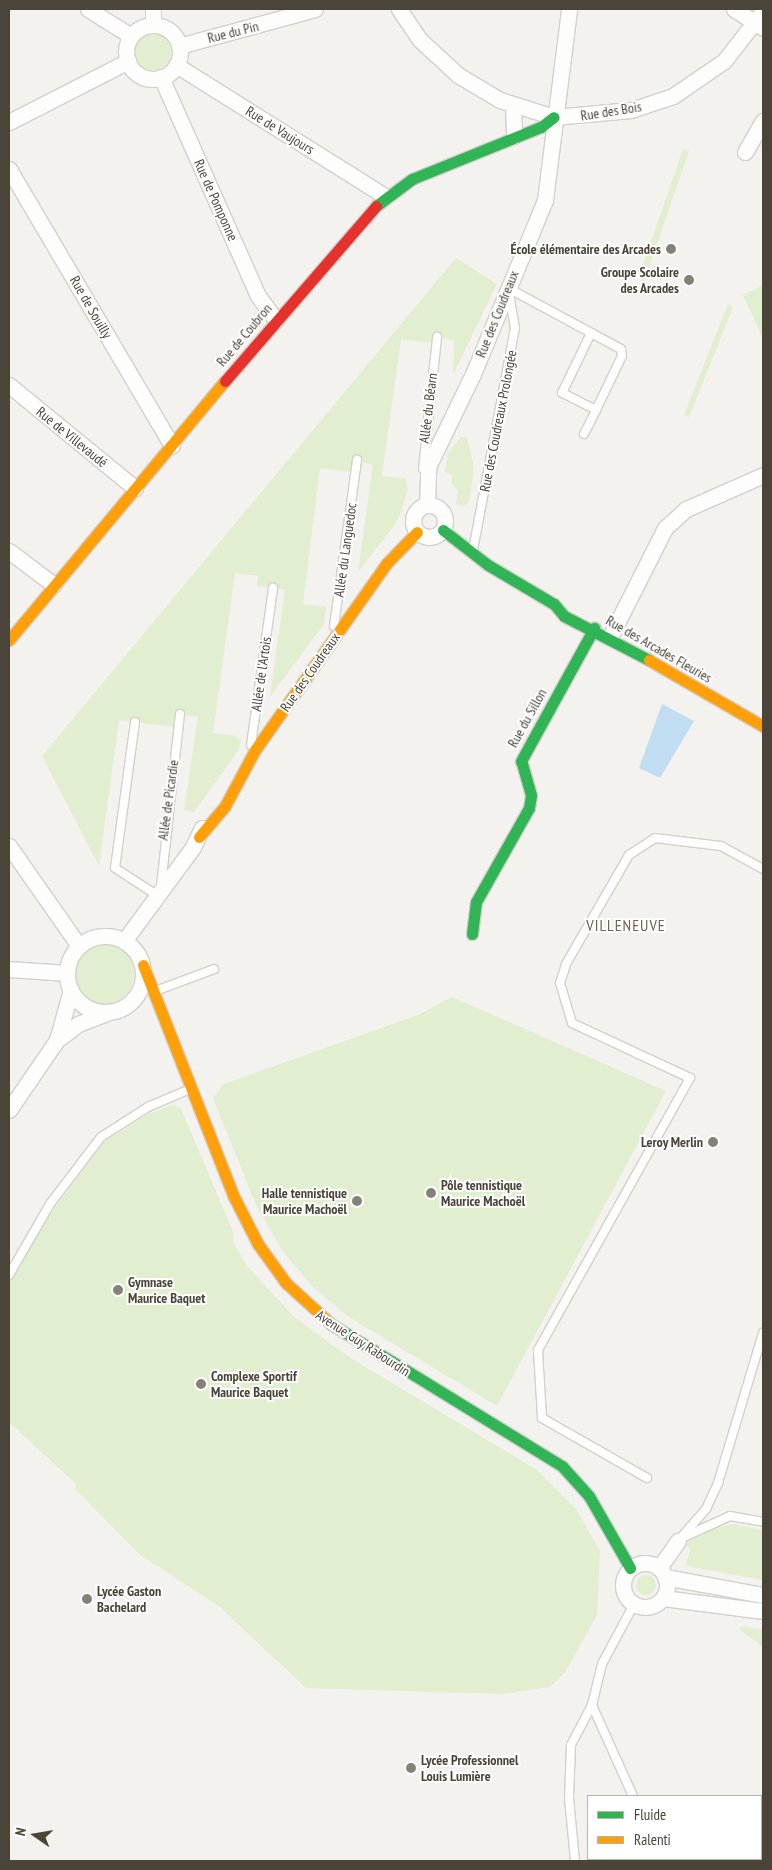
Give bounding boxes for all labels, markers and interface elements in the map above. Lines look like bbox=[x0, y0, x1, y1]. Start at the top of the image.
street label: Rue du Pin bbox=[206, 18, 260, 46]
street label: Rue des Bois bbox=[579, 98, 643, 124]
street label: Rue de Vaujours bbox=[243, 102, 317, 158]
street label: Rue de Pomponne bbox=[191, 157, 241, 243]
place label: École élémentaire des Arcades bbox=[510, 241, 661, 257]
marker: École élémentaire des Arcades bbox=[665, 243, 677, 255]
place label: Groupe Scolaire des Arcades bbox=[601, 264, 679, 296]
street label: Rue des Coudreaux bbox=[472, 268, 522, 360]
street label: Rue de Souilly bbox=[66, 273, 116, 341]
marker: Groupe Scolaire des Arcades bbox=[683, 274, 695, 286]
street label: Rue de Coubron bbox=[213, 300, 275, 370]
street label: Rue des Coudreaux Prolongée bbox=[476, 349, 520, 493]
street label: Allée du Béarn bbox=[415, 372, 441, 444]
street label: Rue de Villevaudé bbox=[33, 403, 111, 471]
street label: Allée du Languedoc bbox=[330, 502, 360, 598]
street label: Rue des Arcades Fleuries bbox=[603, 612, 715, 686]
street label: Rue des Coudreaux bbox=[277, 629, 343, 715]
street label: Allée de l'Artois bbox=[247, 636, 275, 712]
street label: Rue du Sillon bbox=[504, 686, 550, 750]
street label: Allée de Picardie bbox=[154, 759, 182, 841]
district label: VILLENEUVE bbox=[585, 915, 667, 935]
place label: Leroy Merlin bbox=[641, 1134, 703, 1150]
marker: Leroy Merlin bbox=[707, 1136, 719, 1148]
place label: Pôle tennistique Maurice Machoël bbox=[441, 1177, 525, 1210]
place label: Halle tennistique Maurice Machoël bbox=[262, 1185, 347, 1218]
marker: Pôle tennistique Maurice Machoël bbox=[425, 1187, 437, 1199]
marker: Halle tennistique Maurice Machoël bbox=[351, 1195, 363, 1207]
place label: Gymnase Maurice Baquet bbox=[128, 1274, 205, 1306]
marker: Gymnase Maurice Baquet bbox=[112, 1284, 124, 1296]
street label: Avenue Guy Rabourdin bbox=[313, 1306, 413, 1380]
place label: Complexe Sportif Maurice Baquet bbox=[211, 1368, 297, 1400]
marker: Complexe Sportif Maurice Baquet bbox=[195, 1378, 207, 1390]
place label: Lycée Gaston Bachelard bbox=[97, 1583, 161, 1615]
marker: Lycée Gaston Bachelard bbox=[81, 1593, 93, 1605]
place label: Lycée Professionnel Louis Lumière bbox=[421, 1752, 518, 1784]
marker: Lycée Professionnel Louis Lumière bbox=[405, 1762, 417, 1774]
legend bbox=[587, 1795, 762, 1860]
text: Fluide bbox=[634, 1805, 666, 1824]
north arrow bbox=[10, 1810, 60, 1860]
text: N bbox=[11, 1826, 30, 1837]
text: Ralenti bbox=[634, 1830, 671, 1849]

